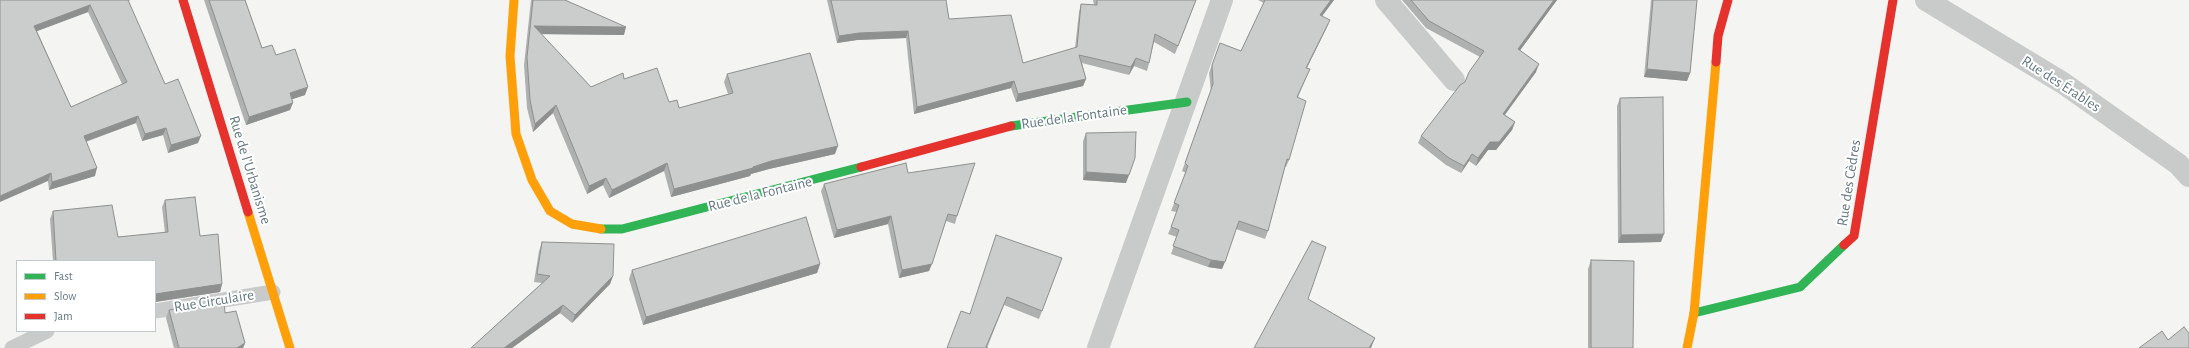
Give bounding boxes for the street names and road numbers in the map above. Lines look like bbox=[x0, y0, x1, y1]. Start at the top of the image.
street label: Rue des Érables bbox=[2018, 52, 2104, 116]
street label: Rue de la Fontaine bbox=[1020, 101, 1128, 133]
street label: Rue de l'Urbanisme bbox=[225, 113, 275, 227]
street label: Rue des Cèdres bbox=[1833, 139, 1865, 227]
street label: Rue de la Fontaine bbox=[706, 172, 814, 216]
street label: Rue Circulaire bbox=[173, 286, 255, 316]

